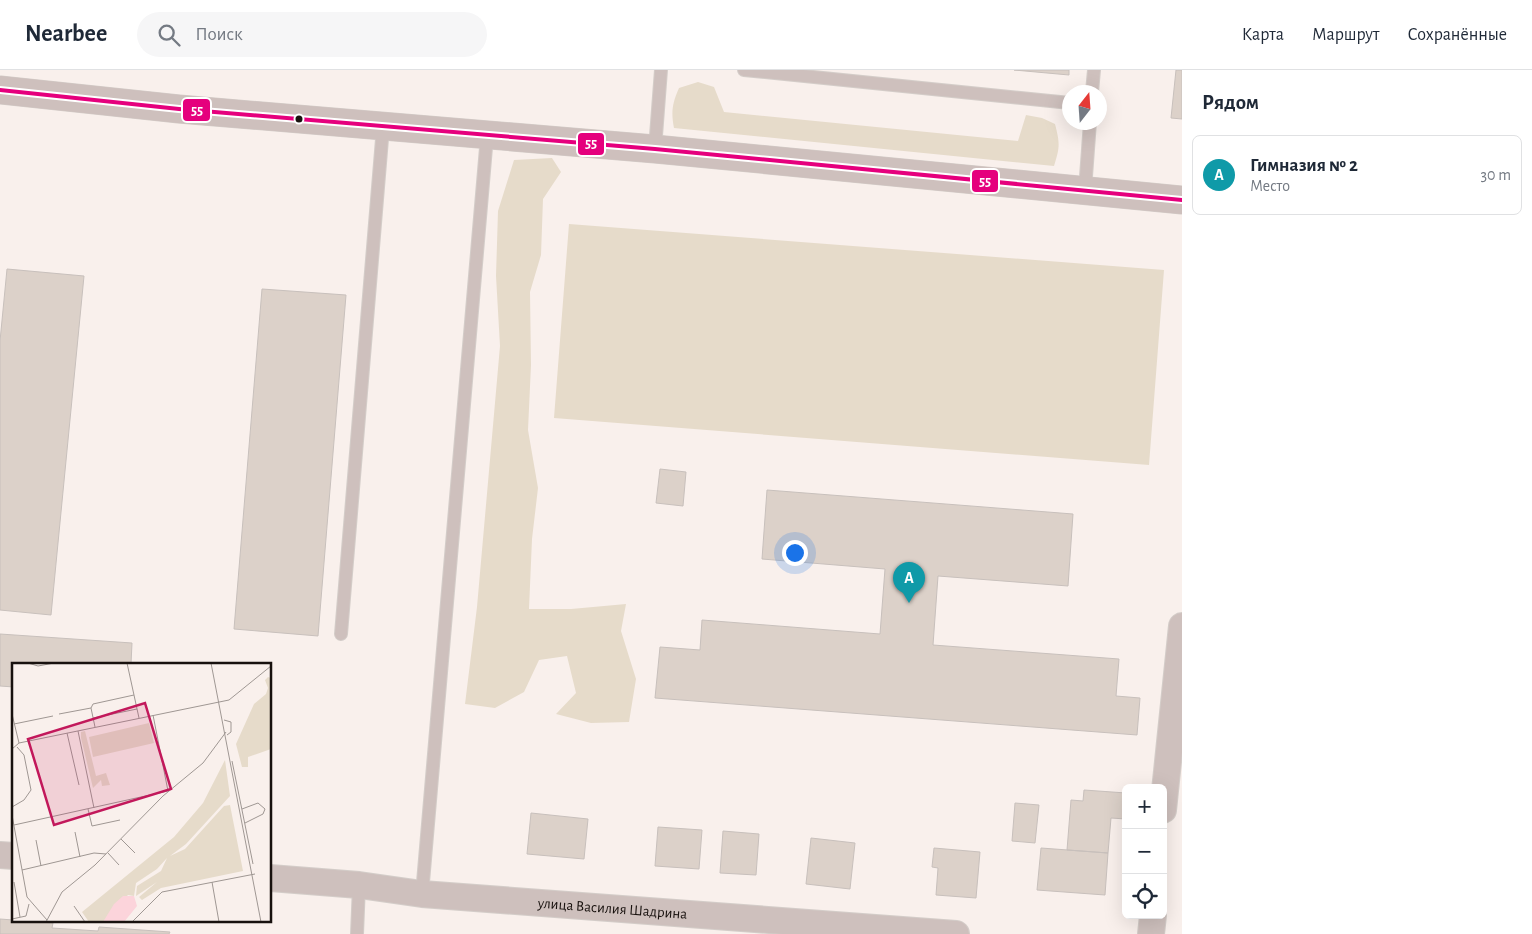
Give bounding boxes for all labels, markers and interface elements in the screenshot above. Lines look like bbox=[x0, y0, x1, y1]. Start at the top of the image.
search box bbox=[137, 12, 487, 57]
icon: search bbox=[155, 21, 183, 49]
text: Nearbee bbox=[25, 22, 107, 46]
text: Поиск bbox=[195, 25, 243, 44]
text: Карта bbox=[1242, 26, 1284, 44]
text: Маршрут bbox=[1312, 26, 1380, 44]
text: Сохранённые bbox=[1408, 26, 1507, 44]
north arrow bbox=[1062, 85, 1107, 130]
text: Рядом bbox=[1202, 92, 1259, 113]
line badge: 55 bbox=[182, 98, 211, 122]
text: 55 bbox=[191, 104, 203, 118]
unlabelled marker bbox=[294, 114, 304, 124]
line badge: 55 bbox=[577, 132, 605, 156]
text: 55 bbox=[585, 137, 597, 151]
text: Гимназия № 2 bbox=[1250, 156, 1358, 175]
text: A bbox=[1214, 167, 1224, 183]
text: 30 m bbox=[1481, 167, 1511, 183]
line badge: 55 bbox=[971, 169, 999, 193]
text: 55 bbox=[979, 175, 991, 189]
text: Место bbox=[1250, 178, 1290, 194]
your location bbox=[782, 540, 808, 566]
pin: A bbox=[893, 562, 925, 603]
inset map bbox=[12, 663, 271, 922]
map controls bbox=[1122, 784, 1167, 919]
button: + bbox=[1122, 784, 1167, 829]
button: − bbox=[1122, 829, 1167, 874]
button: locate bbox=[1122, 874, 1167, 919]
street label: улица Василия Шадрина bbox=[536, 895, 688, 921]

